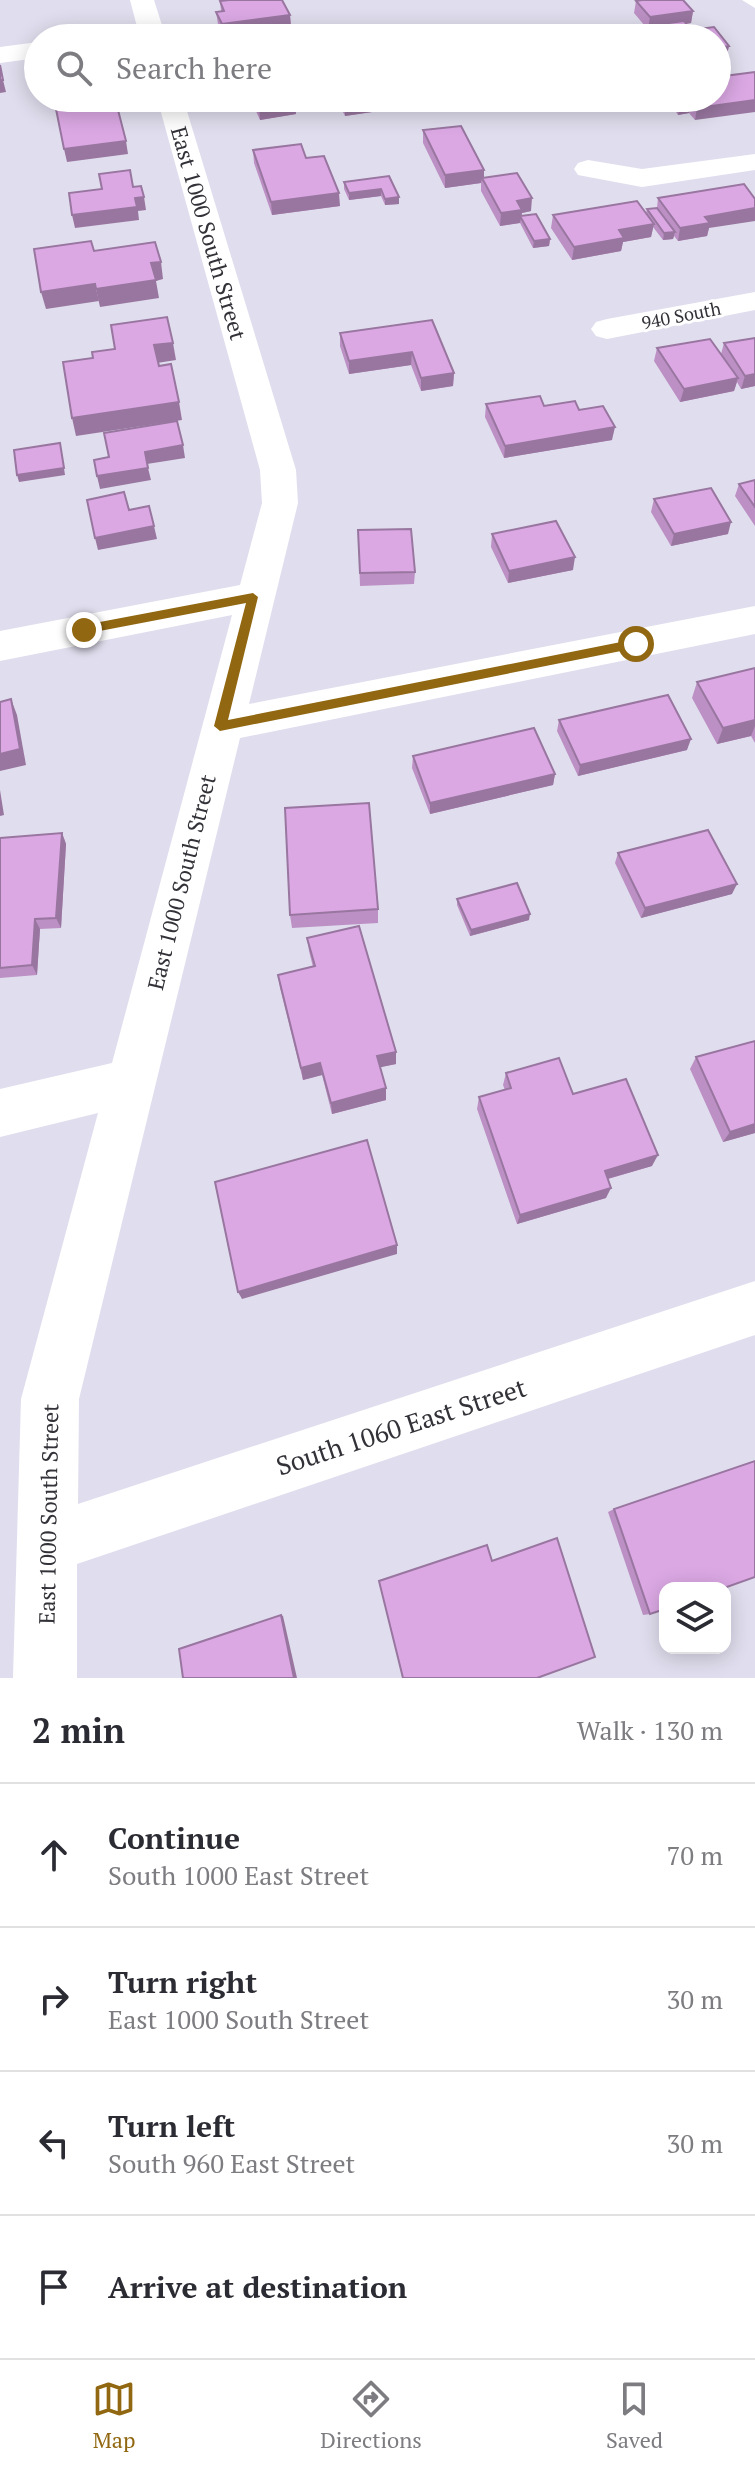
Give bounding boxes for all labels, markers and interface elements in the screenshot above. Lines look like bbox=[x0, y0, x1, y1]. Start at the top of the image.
search box bbox=[24, 24, 731, 112]
icon: search bbox=[52, 46, 96, 90]
text: Search here bbox=[116, 48, 272, 88]
street label: East 1000 South Street bbox=[165, 123, 253, 343]
street label: 940 South bbox=[639, 295, 723, 334]
route end bbox=[66, 612, 102, 648]
route start bbox=[618, 626, 654, 662]
street label: East 1000 South Street bbox=[140, 771, 222, 993]
street label: South 1060 East Street bbox=[272, 1369, 531, 1483]
street label: East 1000 South Street bbox=[32, 1403, 64, 1625]
map controls bbox=[659, 1582, 731, 1654]
button: layers bbox=[659, 1582, 731, 1654]
text: 2 min bbox=[32, 1708, 125, 1753]
text: Walk · 130 m bbox=[577, 1713, 723, 1747]
text: Continue bbox=[108, 1818, 240, 1858]
icon: ahead bbox=[32, 1833, 76, 1877]
text: 70 m bbox=[667, 1838, 723, 1872]
text: South 1000 East Street bbox=[108, 1858, 369, 1892]
text: Turn right bbox=[108, 1962, 257, 2002]
icon: right bbox=[32, 1977, 76, 2021]
text: 30 m bbox=[667, 1982, 723, 2016]
text: East 1000 South Street bbox=[108, 2002, 369, 2036]
text: Turn left bbox=[108, 2106, 235, 2146]
icon: left bbox=[32, 2121, 76, 2165]
text: 30 m bbox=[667, 2126, 723, 2160]
text: South 960 East Street bbox=[108, 2146, 355, 2180]
icon: arrive bbox=[32, 2265, 76, 2309]
text: Arrive at destination bbox=[108, 2267, 407, 2307]
tab: Map bbox=[92, 2377, 136, 2454]
tab: Directions bbox=[320, 2377, 422, 2454]
tab: Saved bbox=[606, 2377, 663, 2454]

